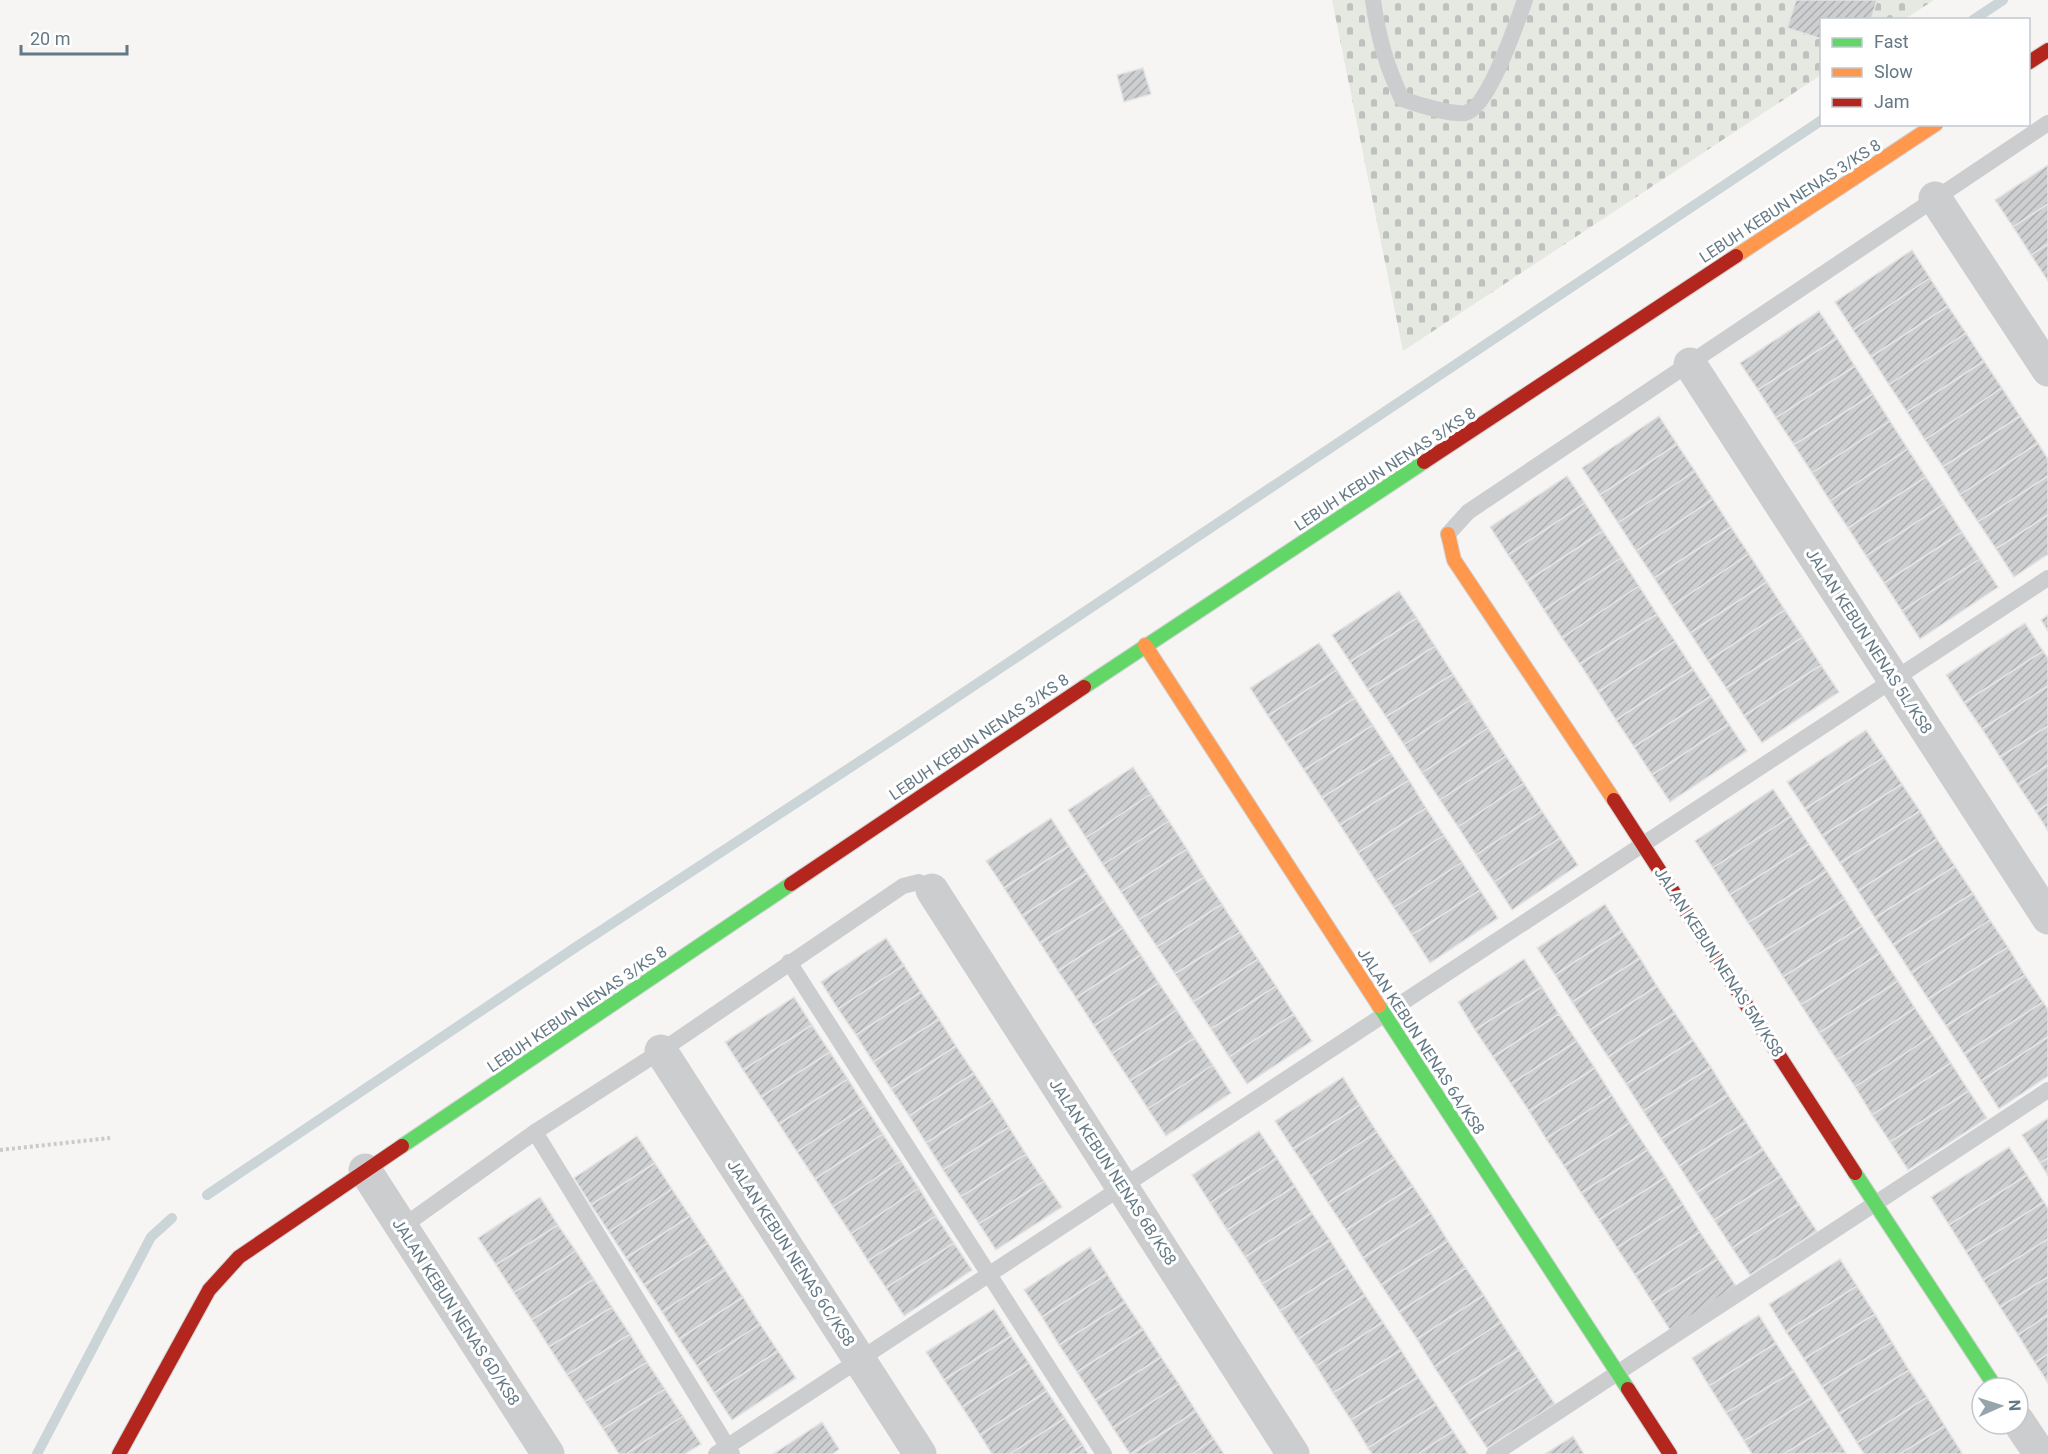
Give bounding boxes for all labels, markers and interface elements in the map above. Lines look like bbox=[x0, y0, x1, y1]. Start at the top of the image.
scale bar bbox=[21, 18, 128, 56]
legend bbox=[1820, 18, 2030, 126]
text: 20 m bbox=[30, 28, 70, 49]
text: Fast bbox=[1874, 31, 1909, 52]
text: Slow bbox=[1874, 61, 1913, 82]
text: Jam bbox=[1874, 91, 1910, 112]
street label: LEBUH KEBUN NENAS 3/KS 8 bbox=[1696, 135, 1884, 267]
street label: LEBUH KEBUN NENAS 3/KS 8 bbox=[1291, 403, 1479, 535]
street label: JALAN KEBUN NENAS 5L/KS8 bbox=[1802, 545, 1936, 737]
street label: LEBUH KEBUN NENAS 3/KS 8 bbox=[886, 670, 1072, 804]
street label: JALAN KEBUN NENAS 5M/KS8 bbox=[1650, 863, 1788, 1061]
street label: LEBUH KEBUN NENAS 3/KS 8 bbox=[484, 942, 670, 1076]
street label: JALAN KEBUN NENAS 6A/KS8 bbox=[1353, 944, 1489, 1138]
street label: JALAN KEBUN NENAS 6B/KS8 bbox=[1046, 1075, 1180, 1269]
street label: JALAN KEBUN NENAS 6C/KS8 bbox=[723, 1156, 859, 1350]
street label: JALAN KEBUN NENAS 6D/KS8 bbox=[388, 1215, 524, 1409]
north arrow bbox=[1970, 1376, 2030, 1436]
text: N bbox=[2005, 1399, 2024, 1411]

